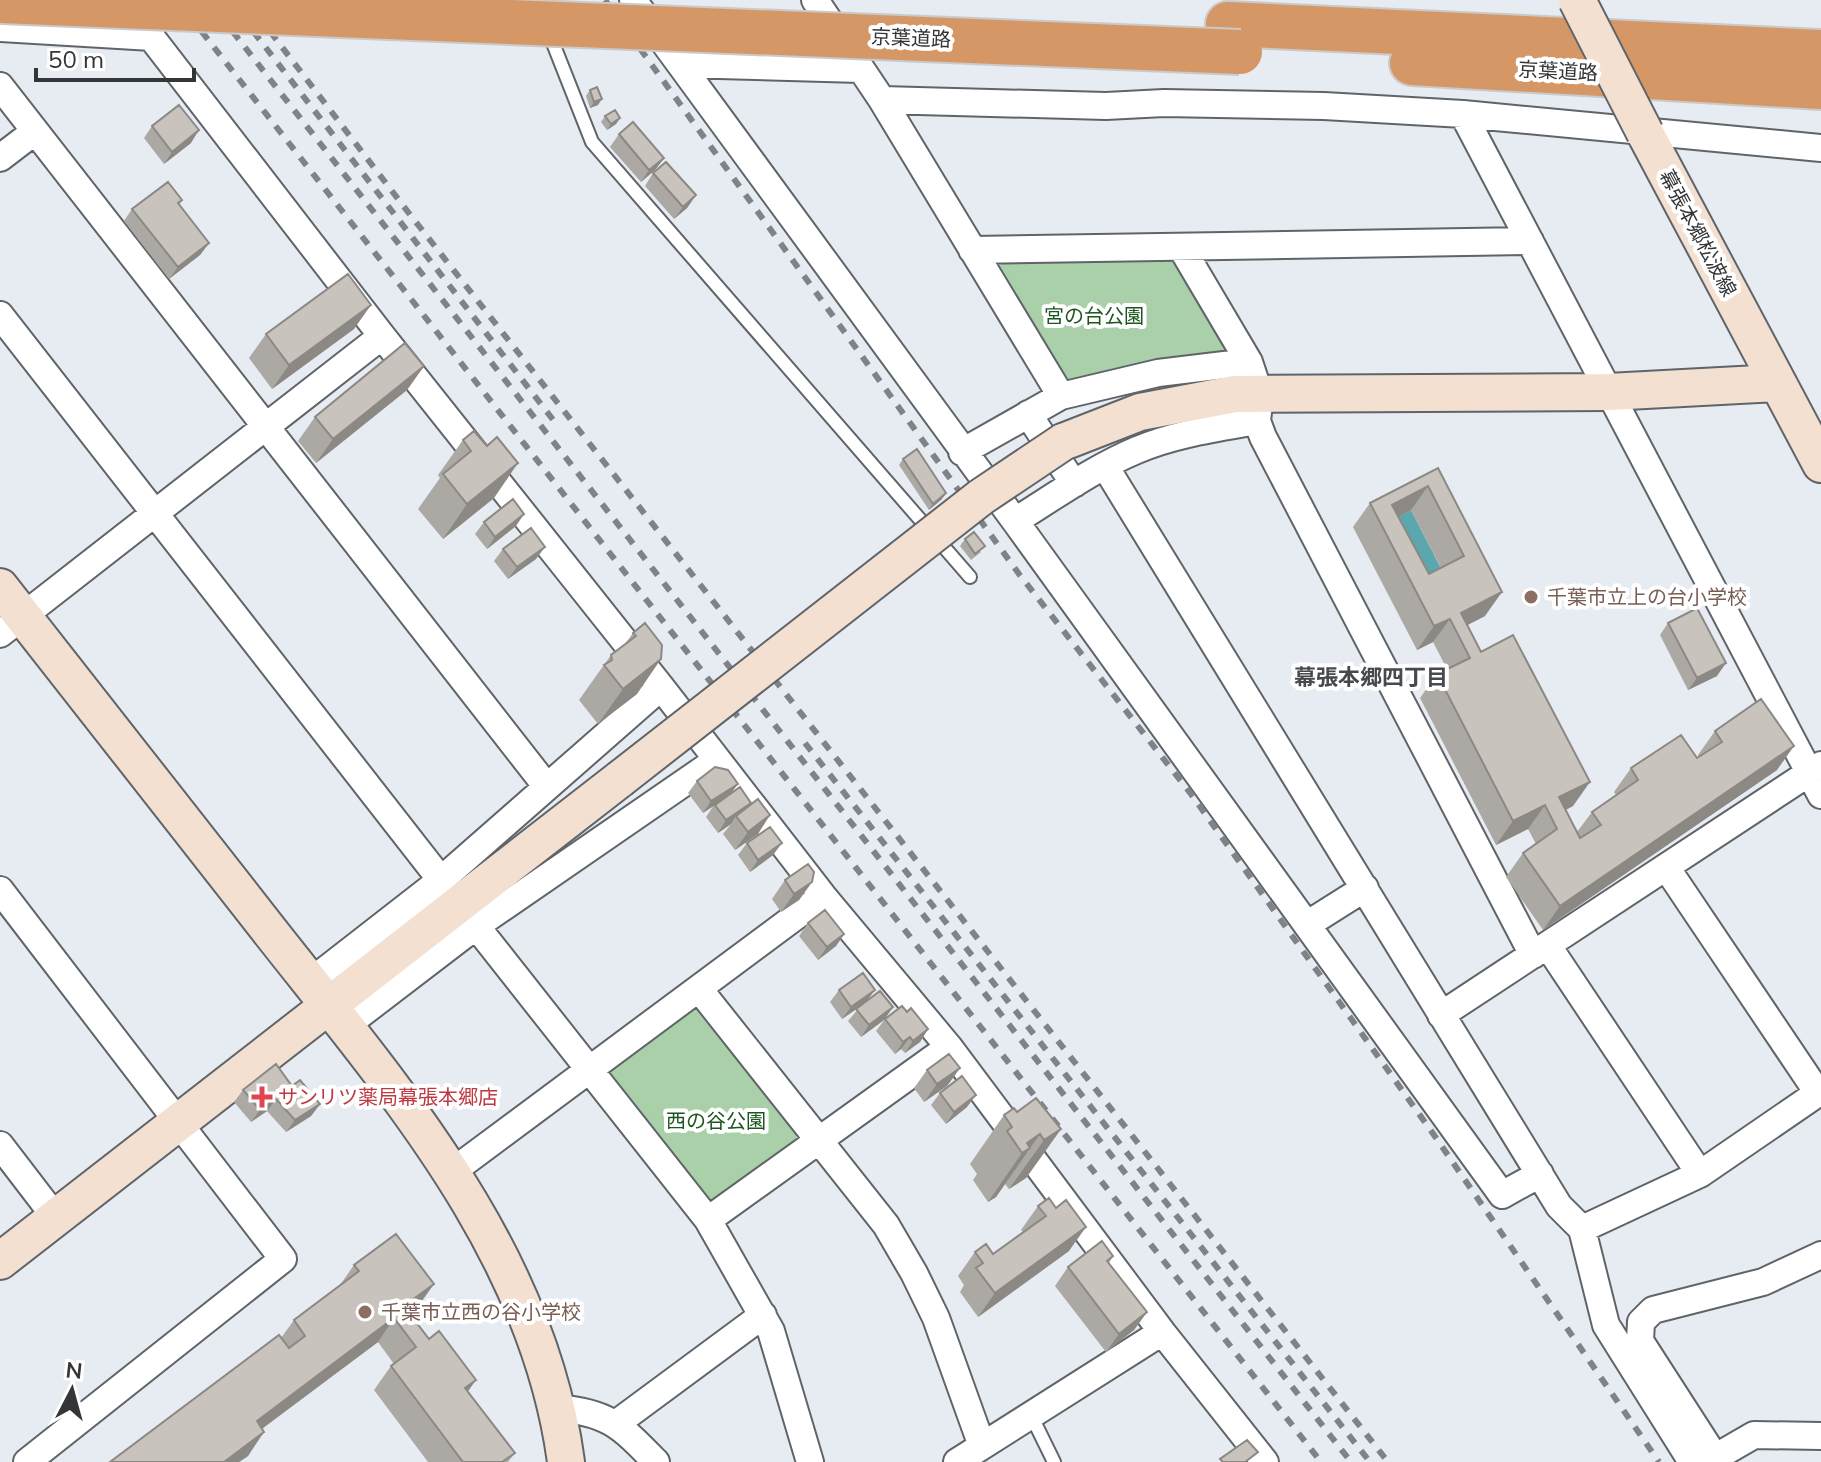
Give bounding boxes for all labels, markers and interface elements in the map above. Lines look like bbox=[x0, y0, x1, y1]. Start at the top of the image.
street label: 京葉道路 bbox=[871, 24, 951, 51]
scale bar bbox=[36, 32, 194, 82]
text: 50 m bbox=[48, 44, 104, 74]
street label: 京葉道路 bbox=[1517, 56, 1599, 85]
street label: 幕張本郷松波線 bbox=[1655, 165, 1742, 300]
park label: 宮の台公園 bbox=[1044, 303, 1144, 328]
place label: 千葉市立上の台小学校 bbox=[1547, 584, 1747, 609]
marker: 千葉市立上の台小学校 bbox=[1522, 588, 1540, 606]
district label: 幕張本郷四丁目 bbox=[1294, 663, 1448, 691]
place label: サンリツ薬局幕張本郷店 bbox=[278, 1084, 498, 1109]
marker: サンリツ薬局幕張本郷店 bbox=[253, 1088, 271, 1106]
park label: 西の谷公園 bbox=[666, 1108, 766, 1133]
place label: 千葉市立西の谷小学校 bbox=[381, 1299, 581, 1324]
marker: 千葉市立西の谷小学校 bbox=[356, 1303, 374, 1321]
north arrow bbox=[32, 1350, 112, 1430]
text: N bbox=[64, 1355, 84, 1385]

